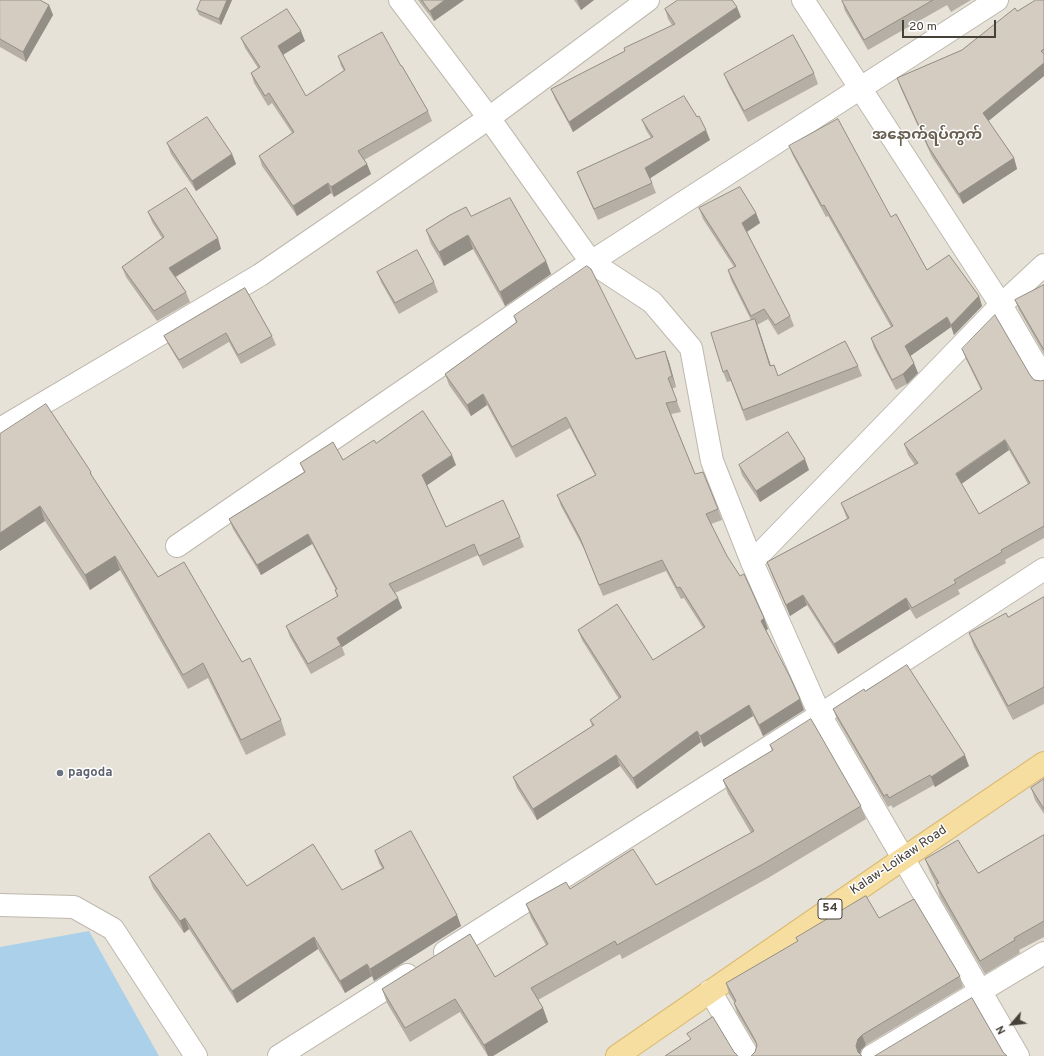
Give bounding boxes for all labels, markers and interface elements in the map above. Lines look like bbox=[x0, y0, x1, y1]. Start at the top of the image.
scale bar bbox=[904, 12, 998, 38]
text: 20 m bbox=[909, 19, 937, 35]
district label: အနောက်ရပ်ကွက် bbox=[872, 127, 982, 145]
place label: pagoda bbox=[68, 765, 112, 781]
marker: pagoda bbox=[55, 768, 65, 778]
street label: Kalaw-Loikaw Road bbox=[848, 823, 950, 899]
road number: 54 bbox=[818, 899, 842, 919]
north arrow bbox=[992, 1004, 1032, 1044]
text: N bbox=[993, 1023, 1009, 1036]

